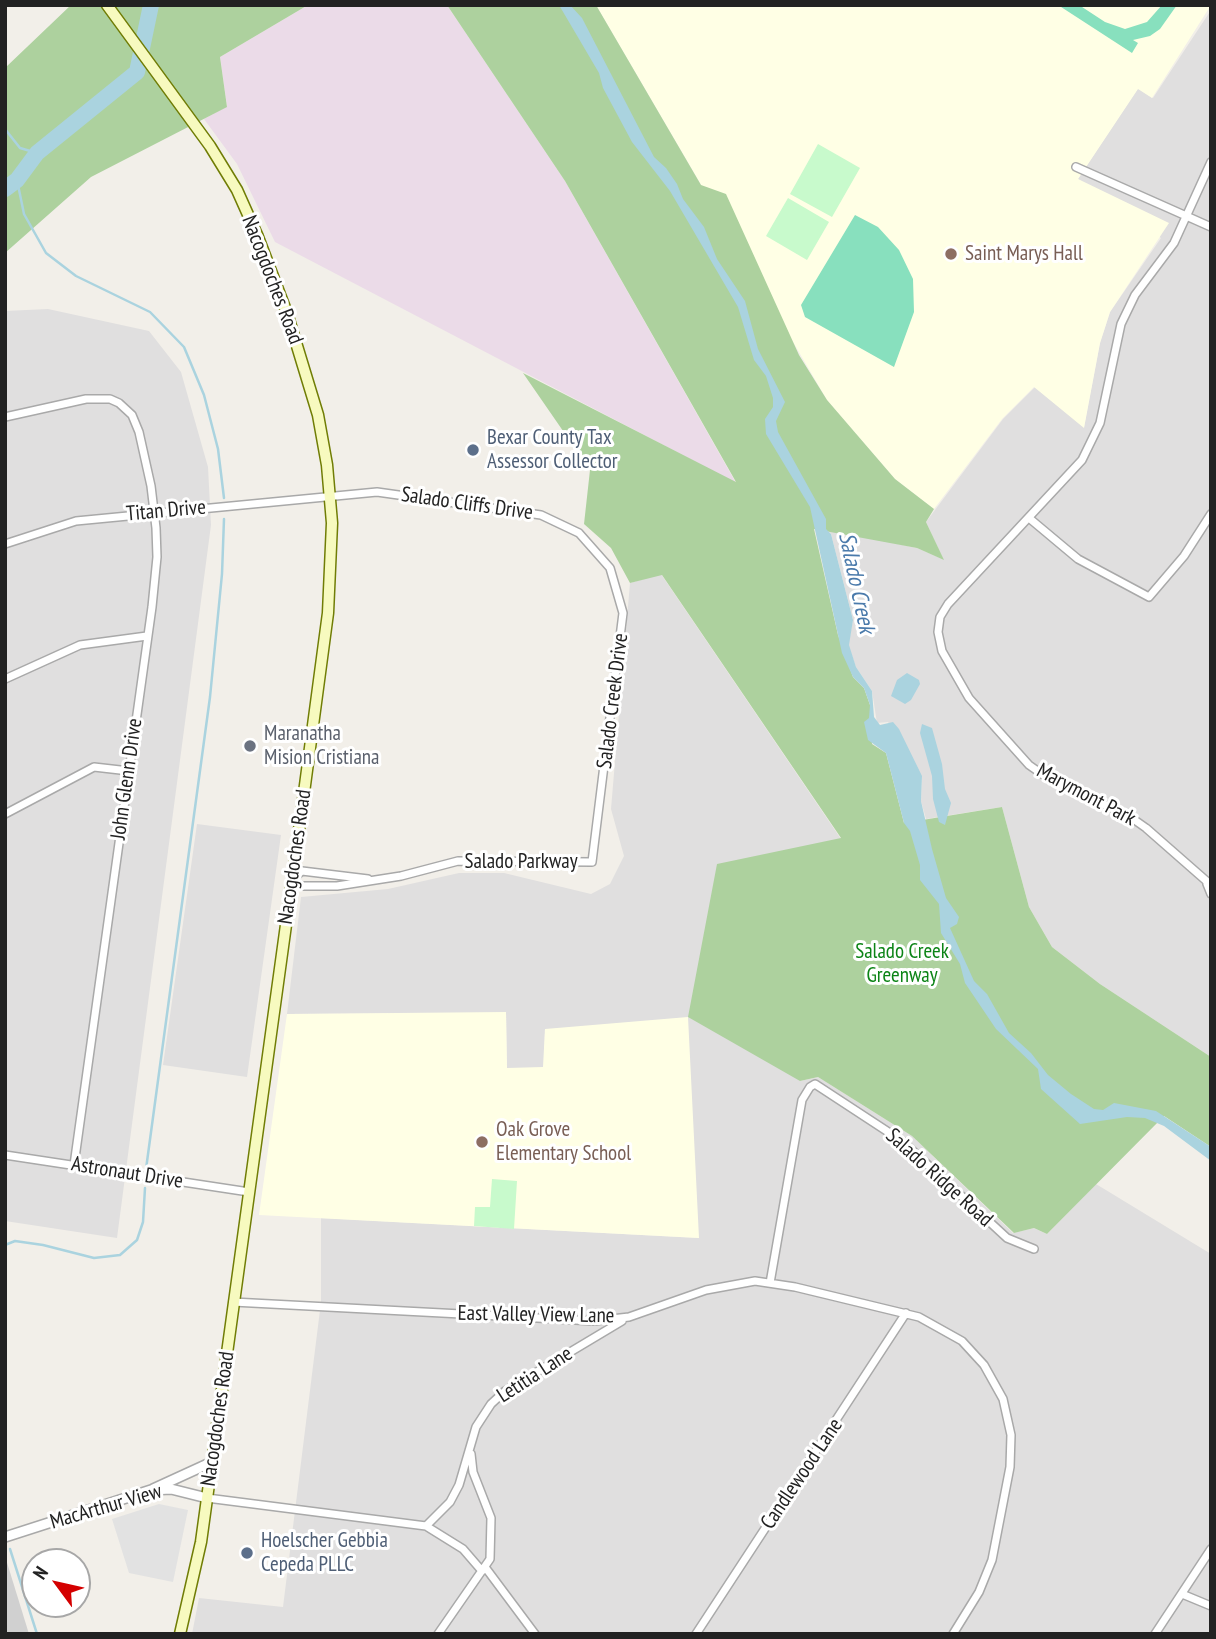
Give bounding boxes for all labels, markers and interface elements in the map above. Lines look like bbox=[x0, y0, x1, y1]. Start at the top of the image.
street label: Nacogdoches Road bbox=[236, 212, 308, 348]
place label: Saint Marys Hall bbox=[965, 241, 1083, 267]
marker: Saint Marys Hall bbox=[943, 246, 959, 262]
place label: Bexar County Tax Assessor Collector bbox=[487, 425, 618, 475]
marker: Bexar County Tax Assessor Collector bbox=[465, 442, 481, 458]
street label: Salado Cliffs Drive bbox=[399, 482, 535, 526]
street label: Titan Drive bbox=[125, 495, 207, 527]
water label: Salado Creek bbox=[832, 530, 880, 636]
street label: Salado Creek Drive bbox=[592, 632, 634, 770]
street label: John Glenn Drive bbox=[106, 717, 148, 841]
place label: Maranatha Mision Cristiana bbox=[264, 721, 379, 771]
marker: Maranatha Mision Cristiana bbox=[242, 738, 258, 754]
street label: Marymont Park bbox=[1032, 758, 1140, 832]
street label: Nacogdoches Road bbox=[273, 788, 317, 926]
street label: Salado Parkway bbox=[464, 849, 578, 875]
park label: Salado Creek Greenway bbox=[855, 939, 949, 989]
place label: Oak Grove Elementary School bbox=[496, 1117, 631, 1167]
street label: Salado Ridge Road bbox=[880, 1123, 998, 1233]
marker: Oak Grove Elementary School bbox=[474, 1134, 490, 1150]
street label: Astronaut Drive bbox=[69, 1152, 185, 1194]
street label: East Valley View Lane bbox=[457, 1301, 615, 1329]
street label: Letitia Lane bbox=[493, 1341, 577, 1409]
street label: Nacogdoches Road bbox=[196, 1350, 240, 1488]
street label: Candlewood Lane bbox=[756, 1414, 848, 1534]
street label: MacArthur View bbox=[47, 1479, 165, 1535]
place label: Hoelscher Gebbia Cepeda PLLC bbox=[261, 1528, 388, 1578]
marker: Hoelscher Gebbia Cepeda PLLC bbox=[239, 1545, 255, 1561]
north arrow bbox=[21, 1548, 91, 1618]
text: N bbox=[27, 1562, 53, 1583]

